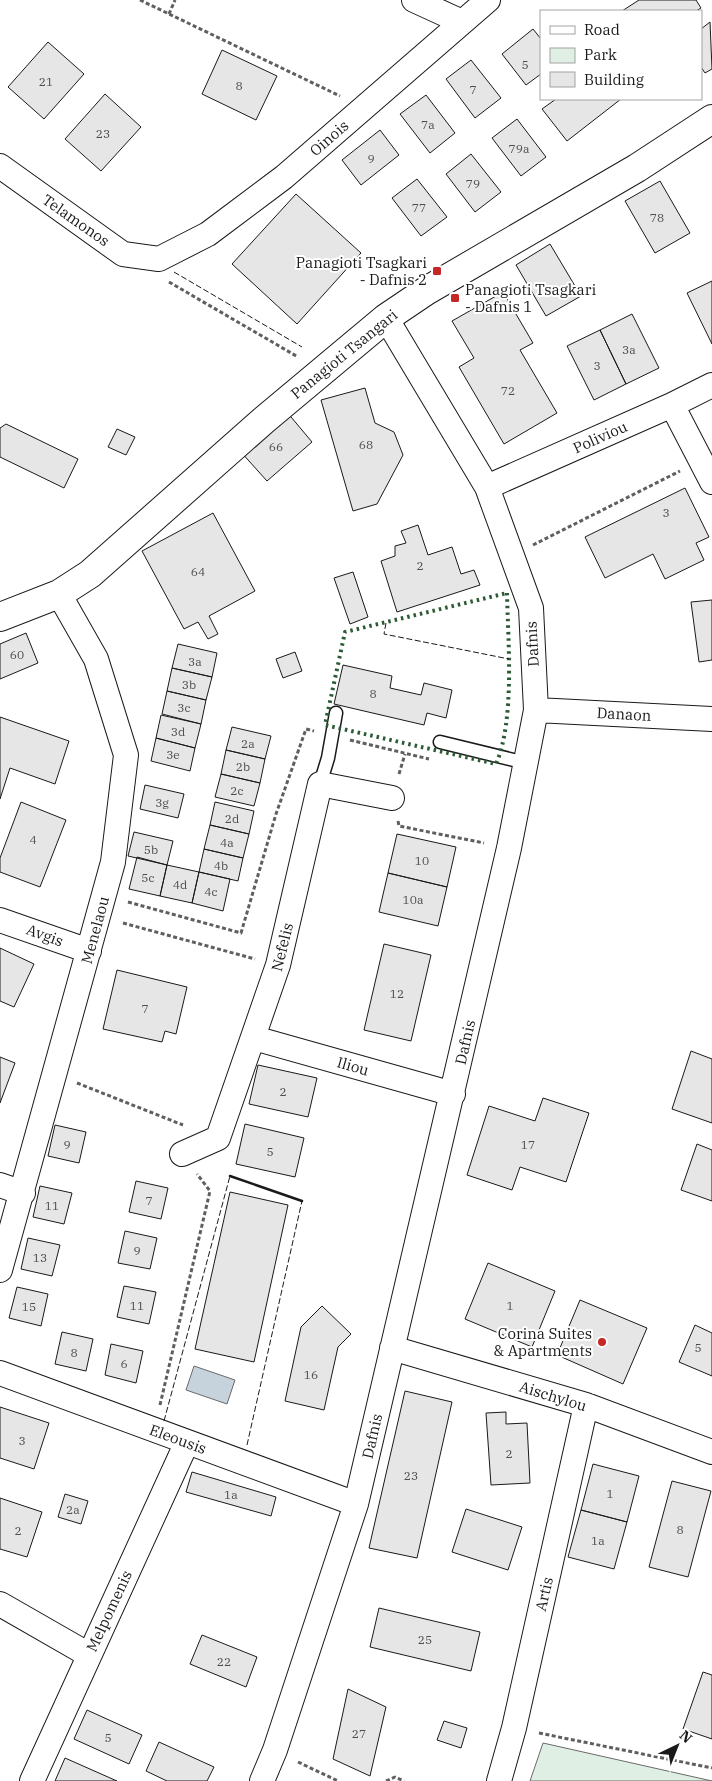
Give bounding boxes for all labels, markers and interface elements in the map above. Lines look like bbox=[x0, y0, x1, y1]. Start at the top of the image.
legend bbox=[540, 10, 702, 100]
text: Road bbox=[584, 20, 620, 39]
text: Park bbox=[584, 45, 617, 64]
house number: 5 bbox=[521, 57, 529, 72]
text: Building bbox=[584, 70, 644, 89]
house number: 21 bbox=[39, 74, 53, 89]
house number: 8 bbox=[235, 78, 243, 93]
house number: 7 bbox=[469, 82, 477, 97]
street label: Oinois bbox=[306, 116, 352, 160]
house number: 7a bbox=[421, 117, 435, 132]
house number: 23 bbox=[96, 126, 110, 141]
house number: 79a bbox=[509, 141, 530, 156]
house number: 9 bbox=[367, 151, 375, 166]
house number: 79 bbox=[466, 176, 480, 191]
street label: Telamonos bbox=[39, 190, 113, 250]
house number: 77 bbox=[412, 200, 426, 215]
house number: 78 bbox=[650, 210, 664, 225]
place label: Panagioti Tsagkari - Dafnis 2 bbox=[296, 253, 427, 289]
marker: Panagioti Tsagkari - Dafnis 2 bbox=[431, 265, 443, 277]
place label: Panagioti Tsagkari - Dafnis 1 bbox=[465, 280, 596, 316]
marker: Panagioti Tsagkari - Dafnis 1 bbox=[449, 292, 461, 304]
street label: Panagioti Tsangari bbox=[287, 305, 401, 403]
house number: 3a bbox=[622, 342, 636, 357]
house number: 3 bbox=[593, 358, 601, 373]
house number: 72 bbox=[501, 383, 515, 398]
street label: Poliviou bbox=[570, 417, 630, 457]
house number: 68 bbox=[359, 437, 373, 452]
house number: 66 bbox=[269, 439, 283, 454]
house number: 3 bbox=[662, 505, 670, 520]
house number: 2 bbox=[416, 558, 424, 573]
house number: 64 bbox=[191, 564, 205, 579]
street label: Dafnis bbox=[521, 621, 543, 667]
house number: 60 bbox=[10, 647, 24, 662]
house number: 3a bbox=[188, 654, 202, 669]
house number: 3b bbox=[182, 677, 196, 692]
house number: 8 bbox=[369, 686, 377, 701]
house number: 3c bbox=[177, 700, 191, 715]
street label: Danaon bbox=[596, 703, 652, 725]
house number: 3d bbox=[171, 724, 185, 739]
house number: 2a bbox=[241, 736, 255, 751]
house number: 3e bbox=[166, 747, 180, 762]
house number: 2b bbox=[236, 759, 250, 774]
house number: 2c bbox=[230, 783, 244, 798]
house number: 3g bbox=[155, 795, 169, 810]
house number: 2d bbox=[225, 811, 239, 826]
house number: 4 bbox=[29, 832, 37, 847]
house number: 4a bbox=[220, 835, 234, 850]
house number: 5b bbox=[144, 842, 158, 857]
house number: 10 bbox=[415, 853, 429, 868]
house number: 4b bbox=[214, 858, 228, 873]
house number: 5c bbox=[141, 870, 155, 885]
house number: 4d bbox=[173, 877, 187, 892]
house number: 4c bbox=[204, 884, 218, 899]
house number: 10a bbox=[403, 892, 424, 907]
street label: Menelaou bbox=[77, 894, 113, 966]
street label: Avgis bbox=[24, 920, 66, 950]
street label: Nefelis bbox=[267, 921, 297, 973]
house number: 12 bbox=[390, 986, 404, 1001]
house number: 7 bbox=[141, 1001, 149, 1016]
street label: Dafnis bbox=[451, 1018, 479, 1066]
street label: Iliou bbox=[335, 1052, 371, 1080]
house number: 2 bbox=[279, 1084, 287, 1099]
house number: 9 bbox=[63, 1137, 71, 1152]
house number: 17 bbox=[521, 1137, 535, 1152]
house number: 5 bbox=[266, 1144, 274, 1159]
house number: 7 bbox=[145, 1193, 153, 1208]
house number: 11 bbox=[45, 1198, 59, 1213]
house number: 9 bbox=[133, 1243, 141, 1258]
house number: 13 bbox=[33, 1250, 47, 1265]
house number: 11 bbox=[130, 1298, 144, 1313]
house number: 1 bbox=[506, 1298, 514, 1313]
house number: 15 bbox=[22, 1299, 36, 1314]
place label: Corina Suites & Apartments bbox=[494, 1324, 592, 1360]
marker: Corina Suites & Apartments bbox=[596, 1336, 608, 1348]
house number: 5 bbox=[694, 1340, 702, 1355]
house number: 8 bbox=[70, 1345, 78, 1360]
house number: 6 bbox=[120, 1356, 128, 1371]
house number: 16 bbox=[304, 1367, 318, 1382]
street label: Aischylou bbox=[517, 1377, 589, 1415]
street label: Dafnis bbox=[358, 1412, 386, 1460]
street label: Eleousis bbox=[147, 1420, 209, 1458]
house number: 3 bbox=[18, 1433, 26, 1448]
house number: 2 bbox=[505, 1446, 513, 1461]
house number: 23 bbox=[404, 1468, 418, 1483]
house number: 1 bbox=[606, 1486, 614, 1501]
house number: 1a bbox=[224, 1487, 238, 1502]
house number: 2a bbox=[66, 1502, 80, 1517]
house number: 8 bbox=[676, 1522, 684, 1537]
house number: 2 bbox=[14, 1523, 22, 1538]
house number: 1a bbox=[591, 1533, 605, 1548]
street label: Melpomenis bbox=[82, 1567, 136, 1655]
street label: Artis bbox=[531, 1575, 557, 1613]
house number: 25 bbox=[418, 1632, 432, 1647]
house number: 22 bbox=[217, 1654, 231, 1669]
north arrow bbox=[652, 1721, 702, 1771]
house number: 27 bbox=[352, 1726, 366, 1741]
text: N bbox=[676, 1726, 696, 1747]
house number: 5 bbox=[104, 1730, 112, 1745]

